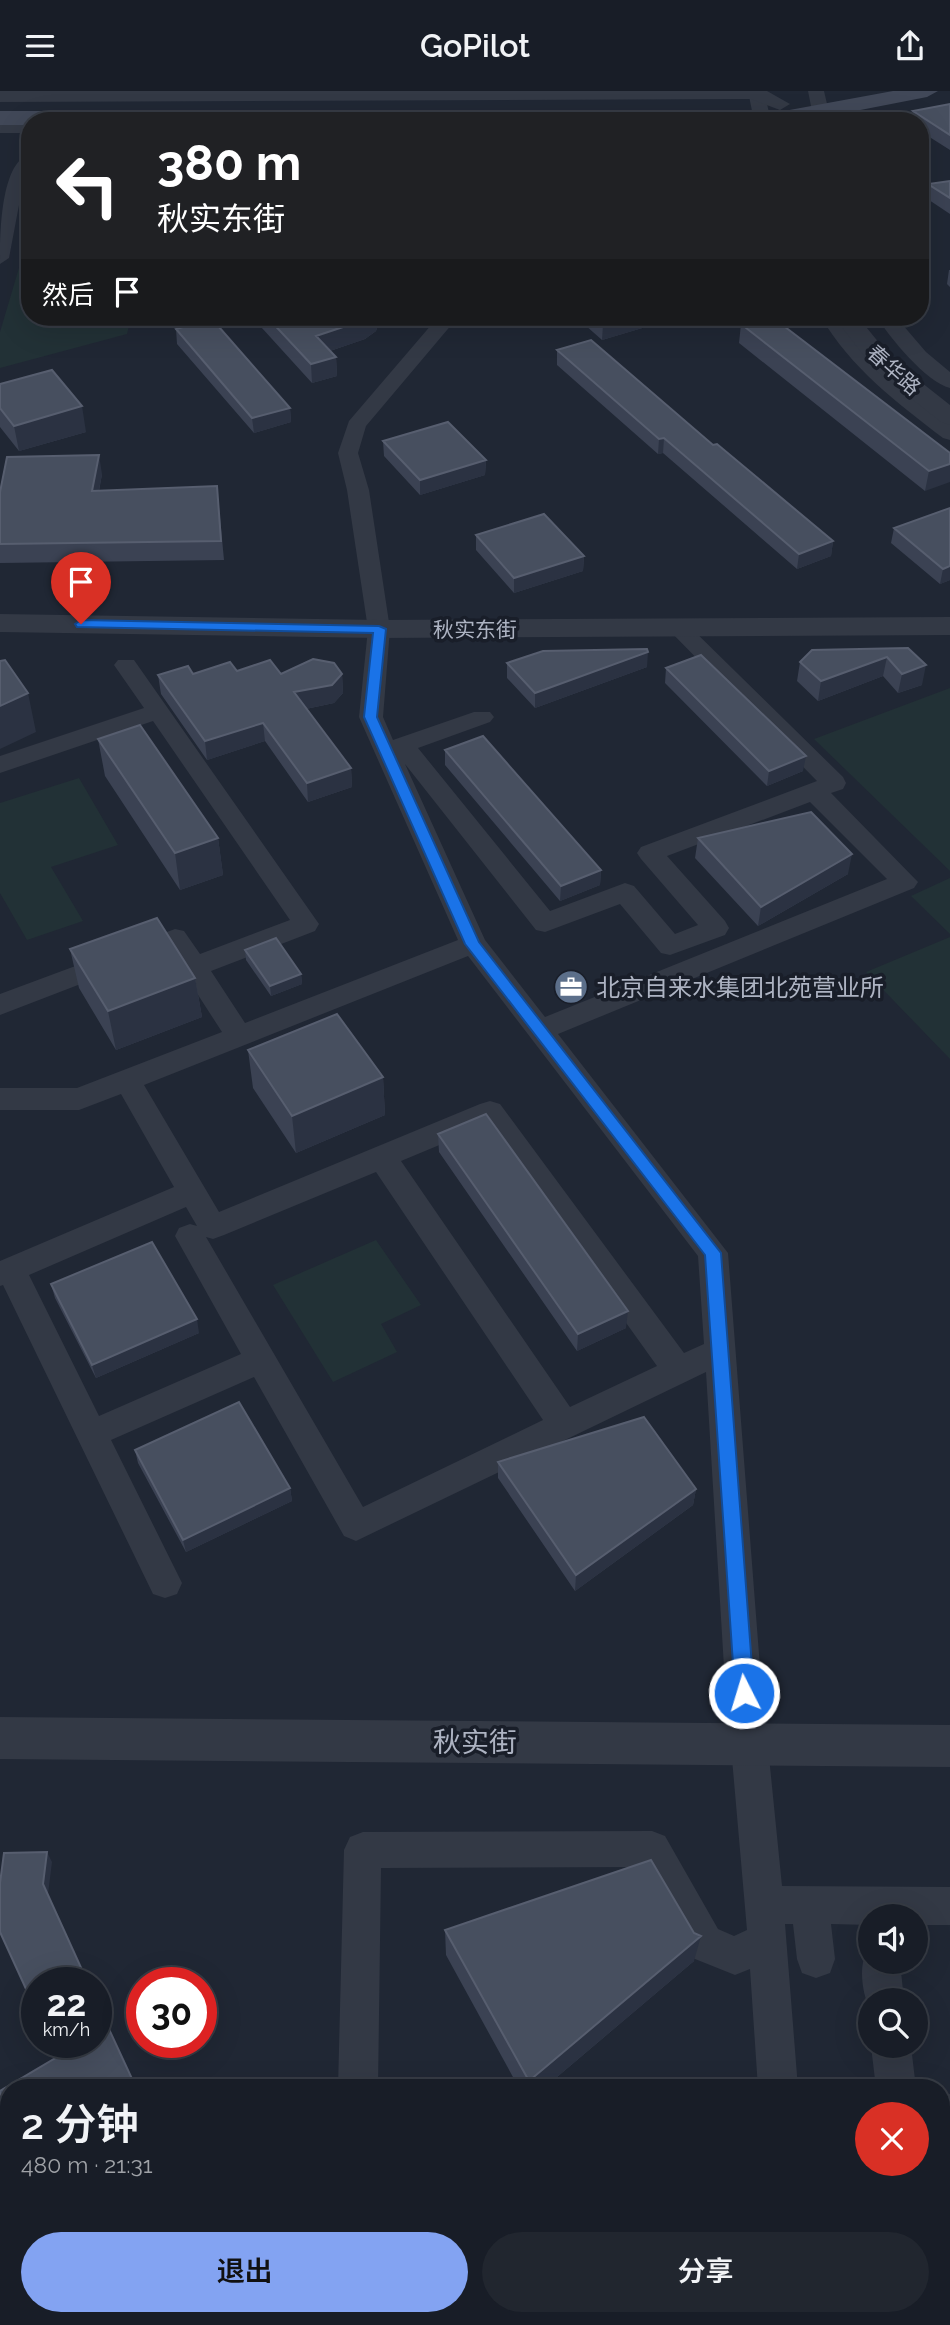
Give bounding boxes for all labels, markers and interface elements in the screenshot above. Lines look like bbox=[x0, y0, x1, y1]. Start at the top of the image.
icon: menu bbox=[21, 27, 59, 65]
text: GoPilot bbox=[420, 27, 530, 64]
icon: share bbox=[891, 27, 929, 65]
text: 380 m bbox=[157, 134, 301, 191]
icon: left bbox=[42, 140, 133, 231]
text: 秋实东街 bbox=[157, 200, 285, 237]
icon: arrive bbox=[108, 273, 146, 311]
text: 然后 bbox=[42, 280, 94, 310]
street label: 春华路 bbox=[862, 340, 926, 400]
pin bbox=[51, 552, 111, 624]
icon: arrive bbox=[62, 563, 100, 601]
street label: 秋实东街 bbox=[433, 617, 517, 642]
office icon: 北京自来水集团北苑营业所 bbox=[552, 968, 590, 1006]
place label: 北京自来水集团北苑营业所 bbox=[596, 973, 884, 1002]
position arrow bbox=[707, 1656, 781, 1730]
street label: 秋实街 bbox=[433, 1726, 517, 1759]
map controls bbox=[858, 1904, 928, 2058]
button: sound bbox=[858, 1904, 928, 1974]
speed limit sign: 30 bbox=[126, 1967, 217, 2058]
text: 22 bbox=[47, 1983, 86, 2024]
button: search bbox=[858, 1988, 928, 2058]
text: km/h bbox=[43, 2019, 90, 2040]
text: 2 分钟 bbox=[21, 2100, 138, 2149]
button: close bbox=[855, 2102, 929, 2176]
text: 480 m · 21:31 bbox=[21, 2151, 153, 2178]
button: 退出 bbox=[21, 2232, 468, 2312]
button: 分享 bbox=[482, 2232, 929, 2312]

